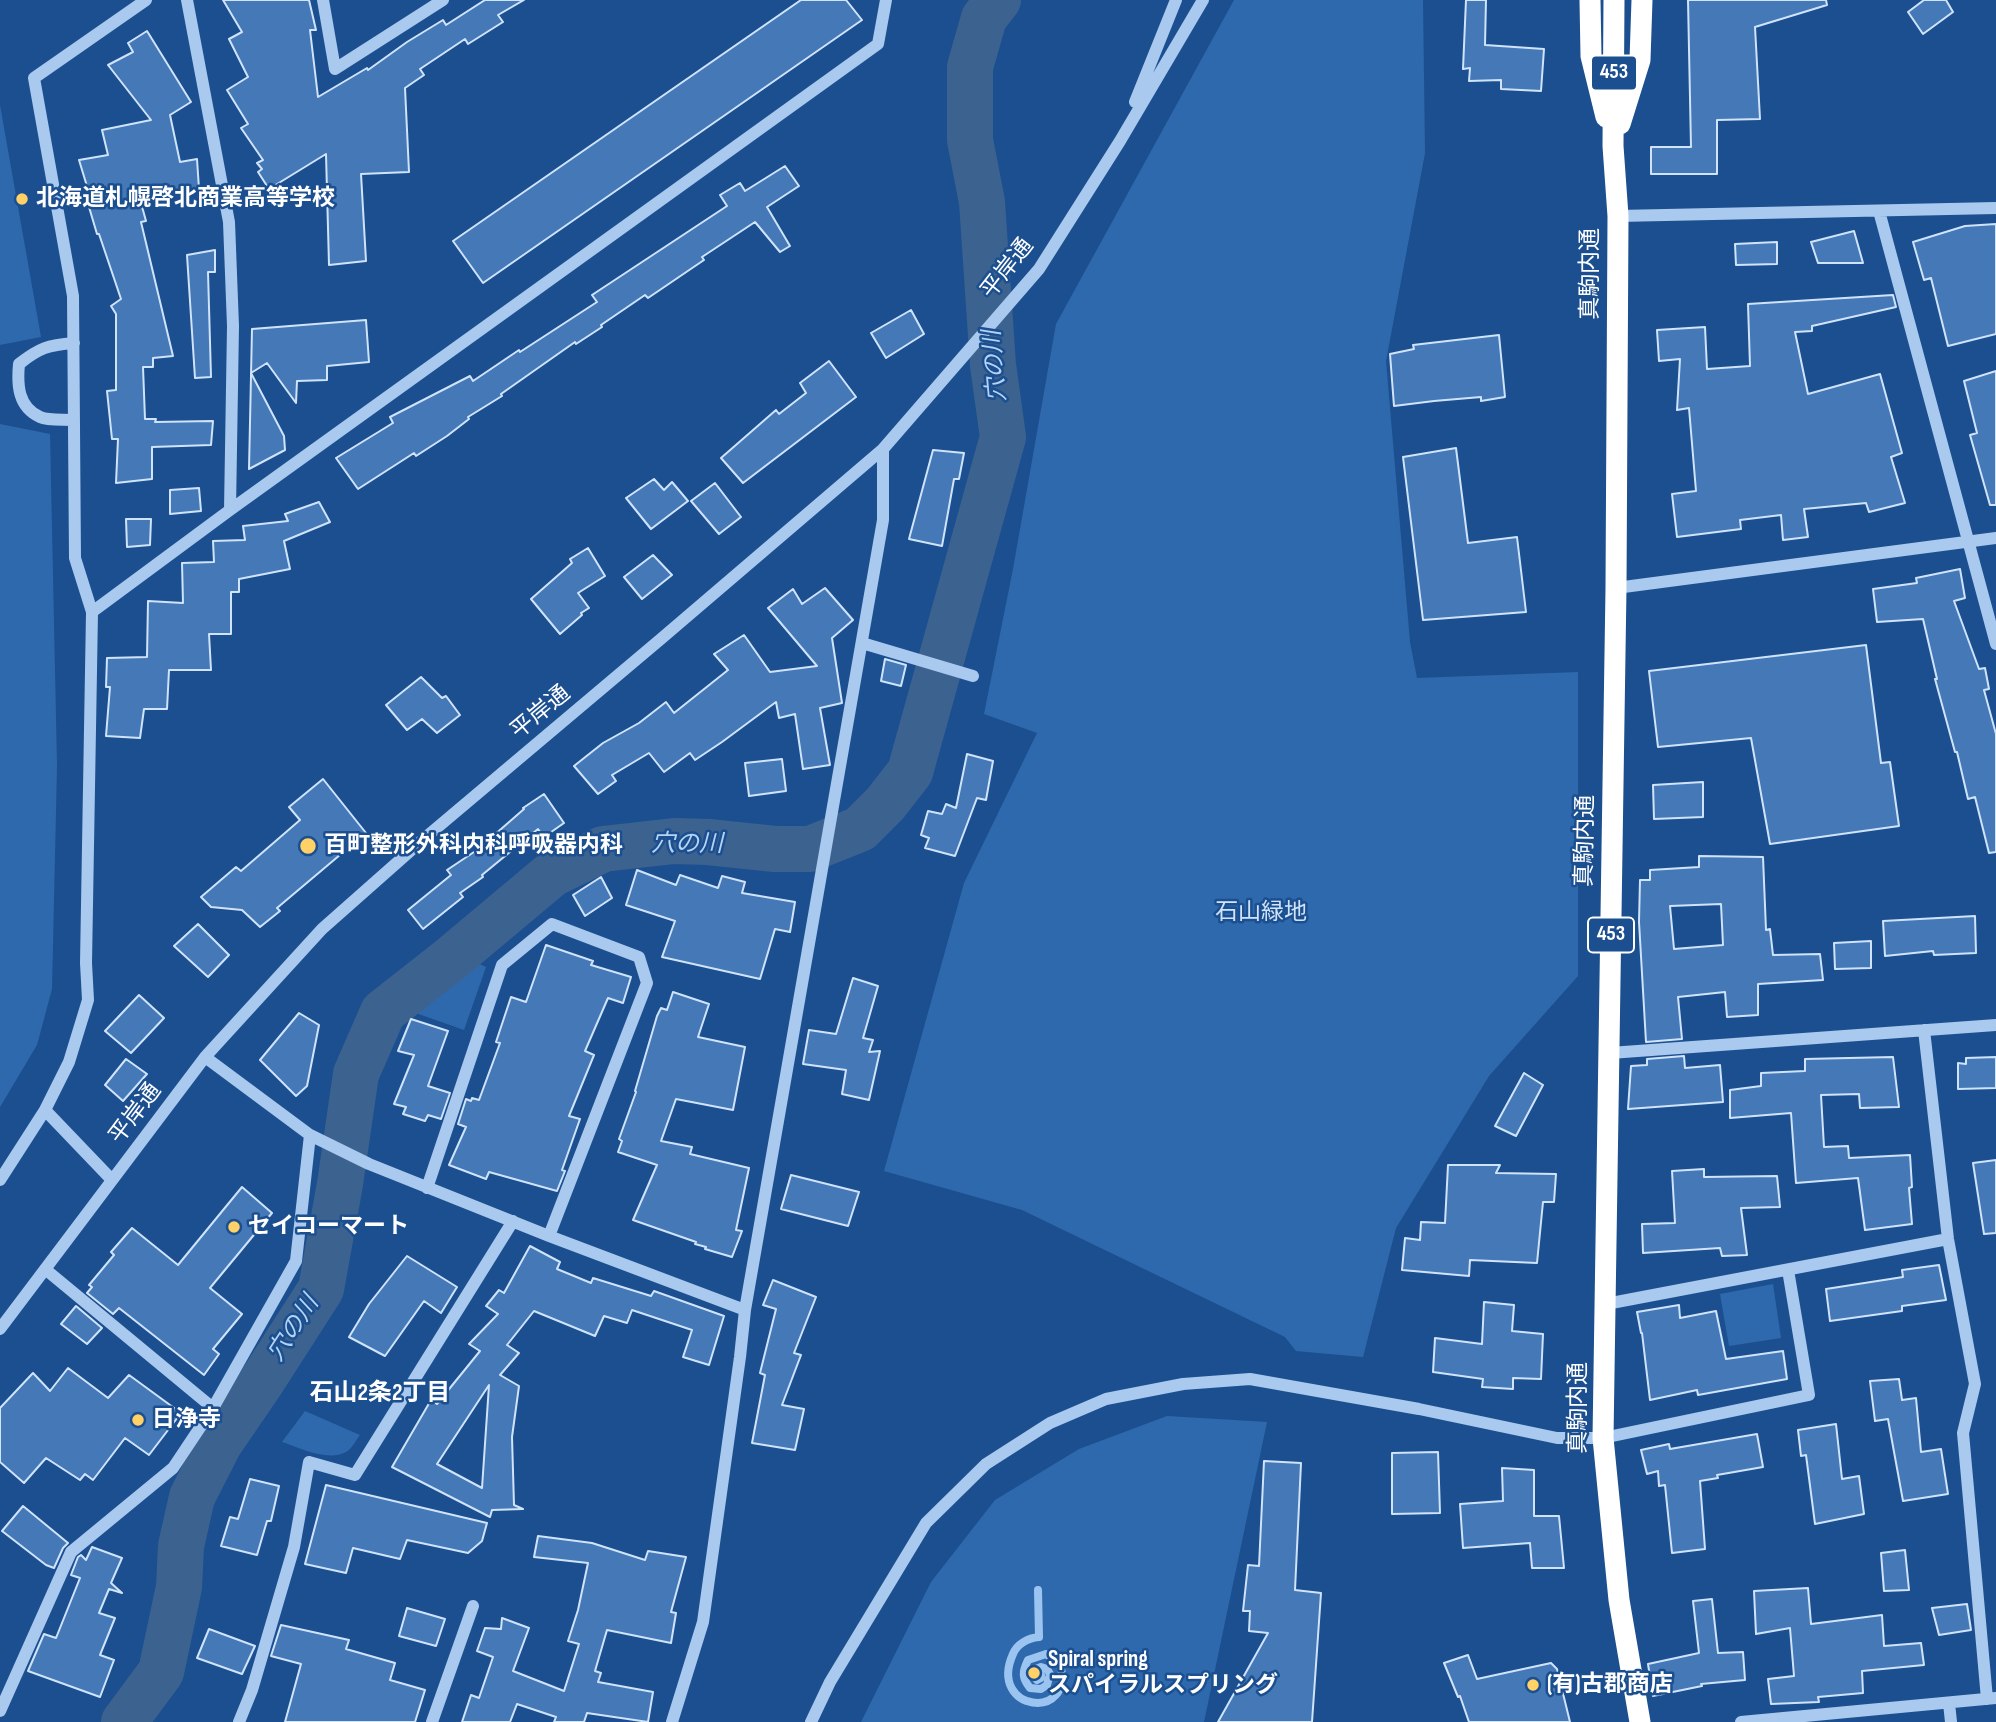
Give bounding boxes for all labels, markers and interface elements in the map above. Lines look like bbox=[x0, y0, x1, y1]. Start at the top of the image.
road number: 453 bbox=[1591, 56, 1637, 90]
place label: 北海道札幌啓北商業高等学校 bbox=[36, 185, 335, 213]
marker: 北海道札幌啓北商業高等学校 bbox=[14, 191, 30, 207]
street label: 真駒内通 bbox=[1577, 228, 1605, 320]
street label: 平岸通 bbox=[976, 233, 1040, 305]
water label: 穴の川 bbox=[979, 329, 1013, 403]
street label: 平岸通 bbox=[506, 680, 576, 746]
street label: 真駒内通 bbox=[1571, 795, 1601, 887]
water label: 穴の川 bbox=[651, 831, 723, 859]
place label: 百町整形外科内科呼吸器内科 bbox=[324, 832, 623, 860]
marker: 百町整形外科内科呼吸器内科 bbox=[298, 836, 318, 856]
park label: 石山緑地 bbox=[1215, 899, 1307, 927]
road number: 453 bbox=[1588, 918, 1634, 953]
street label: 平岸通 bbox=[104, 1078, 168, 1150]
place label: セイコーマート bbox=[248, 1213, 409, 1241]
marker: セイコーマート bbox=[226, 1219, 242, 1235]
water label: 穴の川 bbox=[262, 1291, 326, 1367]
street label: 真駒内通 bbox=[1565, 1362, 1593, 1454]
district label: 石山2条2丁目 bbox=[309, 1380, 451, 1408]
place label: 日浄寺 bbox=[152, 1406, 221, 1434]
marker: 日浄寺 bbox=[130, 1412, 146, 1428]
place label: Spiral spring スパイラルスプリング bbox=[1048, 1646, 1278, 1700]
marker: Spiral spring スパイラルスプリング bbox=[1026, 1665, 1042, 1681]
place label: (有)古郡商店 bbox=[1547, 1671, 1673, 1699]
marker: (有)古郡商店 bbox=[1525, 1677, 1541, 1693]

